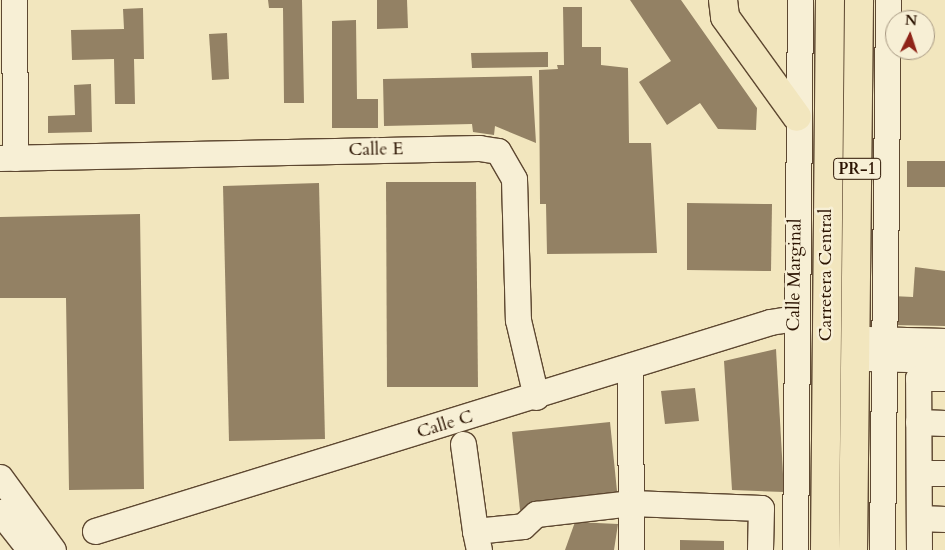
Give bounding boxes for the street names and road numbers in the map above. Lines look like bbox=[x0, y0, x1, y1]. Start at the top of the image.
street label: Calle E bbox=[348, 139, 404, 161]
road number: PR-1 bbox=[832, 156, 882, 182]
street label: Carretera Central bbox=[815, 209, 837, 341]
street label: Calle Marginal bbox=[783, 218, 807, 332]
street label: Calle C bbox=[414, 406, 476, 444]

